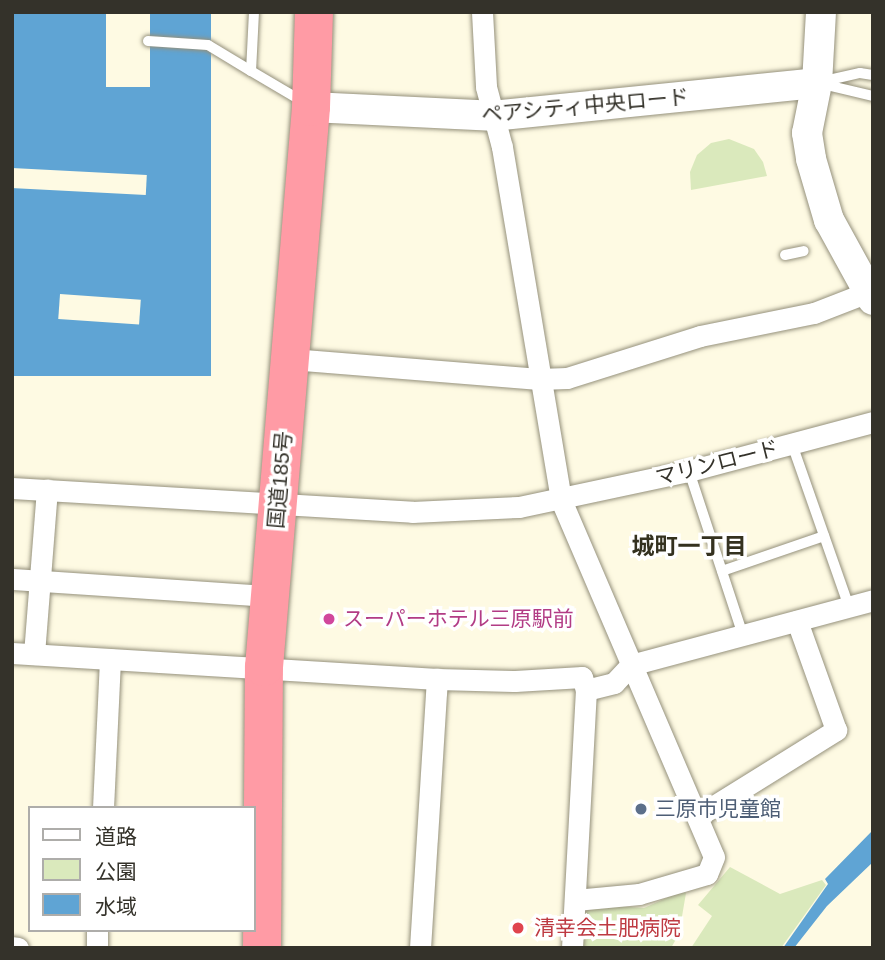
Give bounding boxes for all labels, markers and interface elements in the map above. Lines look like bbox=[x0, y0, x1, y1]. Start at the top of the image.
street label: ペアシティ中央ロード bbox=[479, 84, 691, 128]
street label: 国道185号 bbox=[263, 430, 297, 530]
street label: マリンロード bbox=[653, 436, 781, 490]
district label: 城町一丁目 bbox=[632, 532, 746, 560]
place label: スーパーホテル三原駅前 bbox=[343, 606, 574, 632]
marker: スーパーホテル三原駅前 bbox=[321, 611, 337, 627]
place label: 三原市児童館 bbox=[655, 796, 781, 822]
marker: 三原市児童館 bbox=[633, 801, 649, 817]
legend bbox=[28, 806, 256, 932]
text: 道路 bbox=[95, 825, 137, 848]
text: 公園 bbox=[95, 860, 137, 883]
text: 水域 bbox=[95, 895, 137, 918]
place label: 清幸会土肥病院 bbox=[534, 915, 681, 941]
marker: 清幸会土肥病院 bbox=[508, 918, 528, 938]

